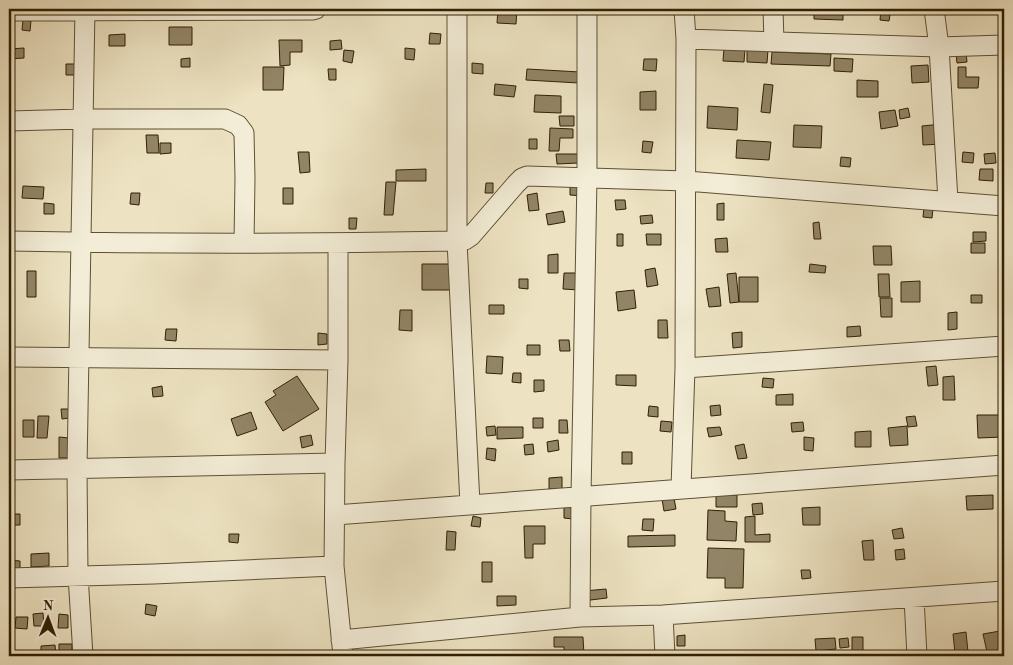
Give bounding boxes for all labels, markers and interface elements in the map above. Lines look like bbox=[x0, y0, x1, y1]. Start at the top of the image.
north arrow bbox=[22, 592, 72, 642]
text: N bbox=[43, 599, 54, 613]

